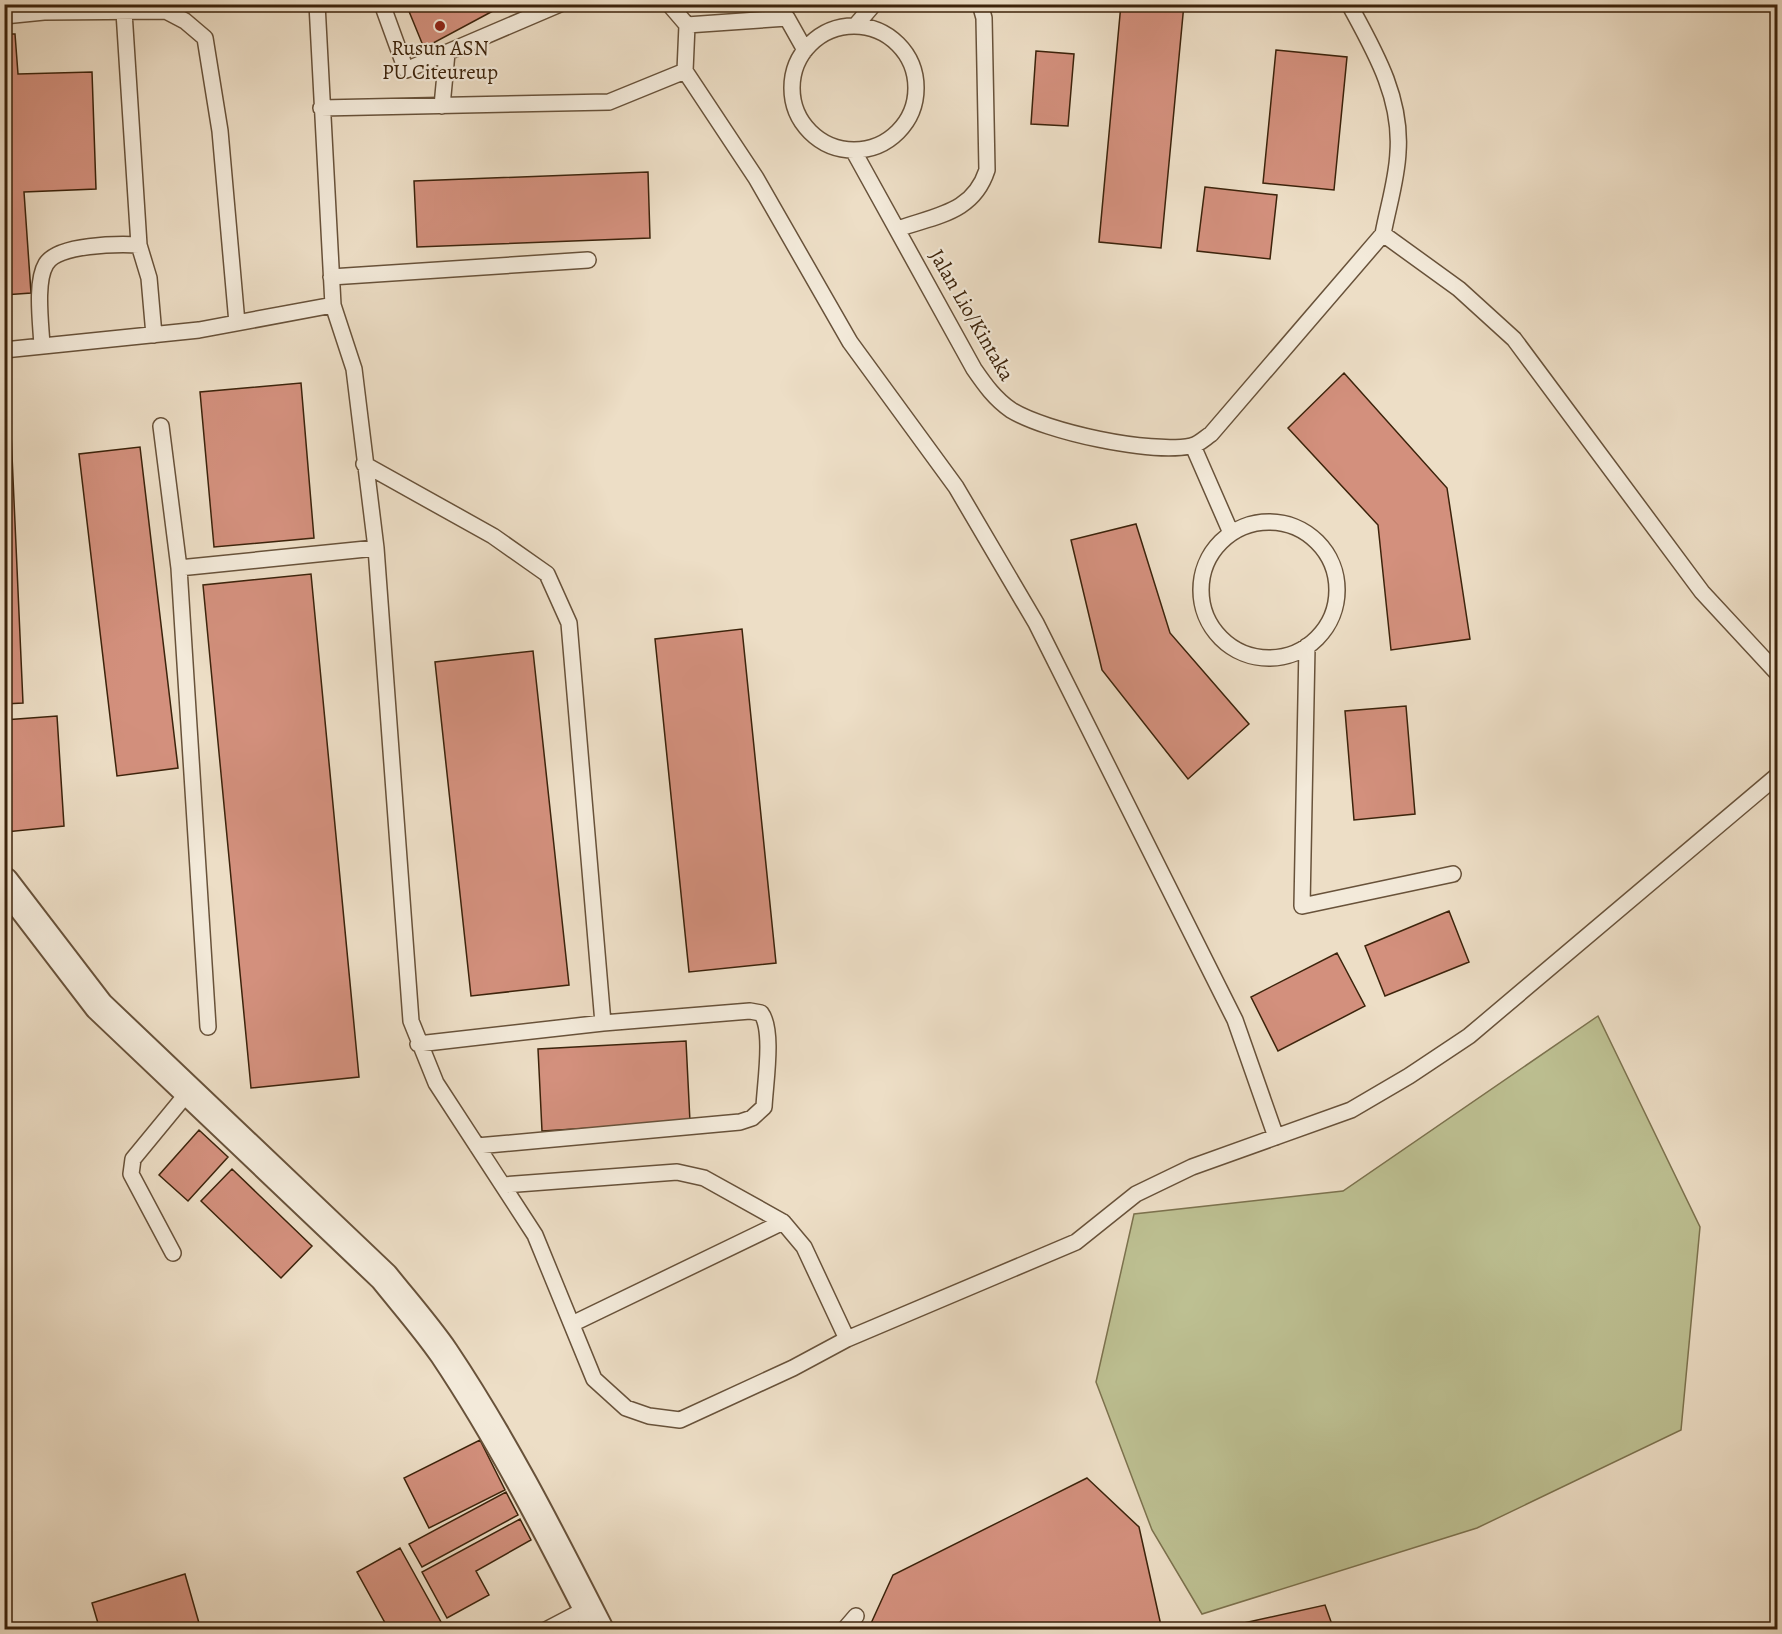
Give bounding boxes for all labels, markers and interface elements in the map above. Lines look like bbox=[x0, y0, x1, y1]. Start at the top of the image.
marker: Rusun ASN PU Citeureup bbox=[433, 19, 447, 33]
place label: Rusun ASN PU Citeureup bbox=[382, 34, 498, 86]
street label: Jalan Lio/Kintaka bbox=[923, 244, 1021, 386]

